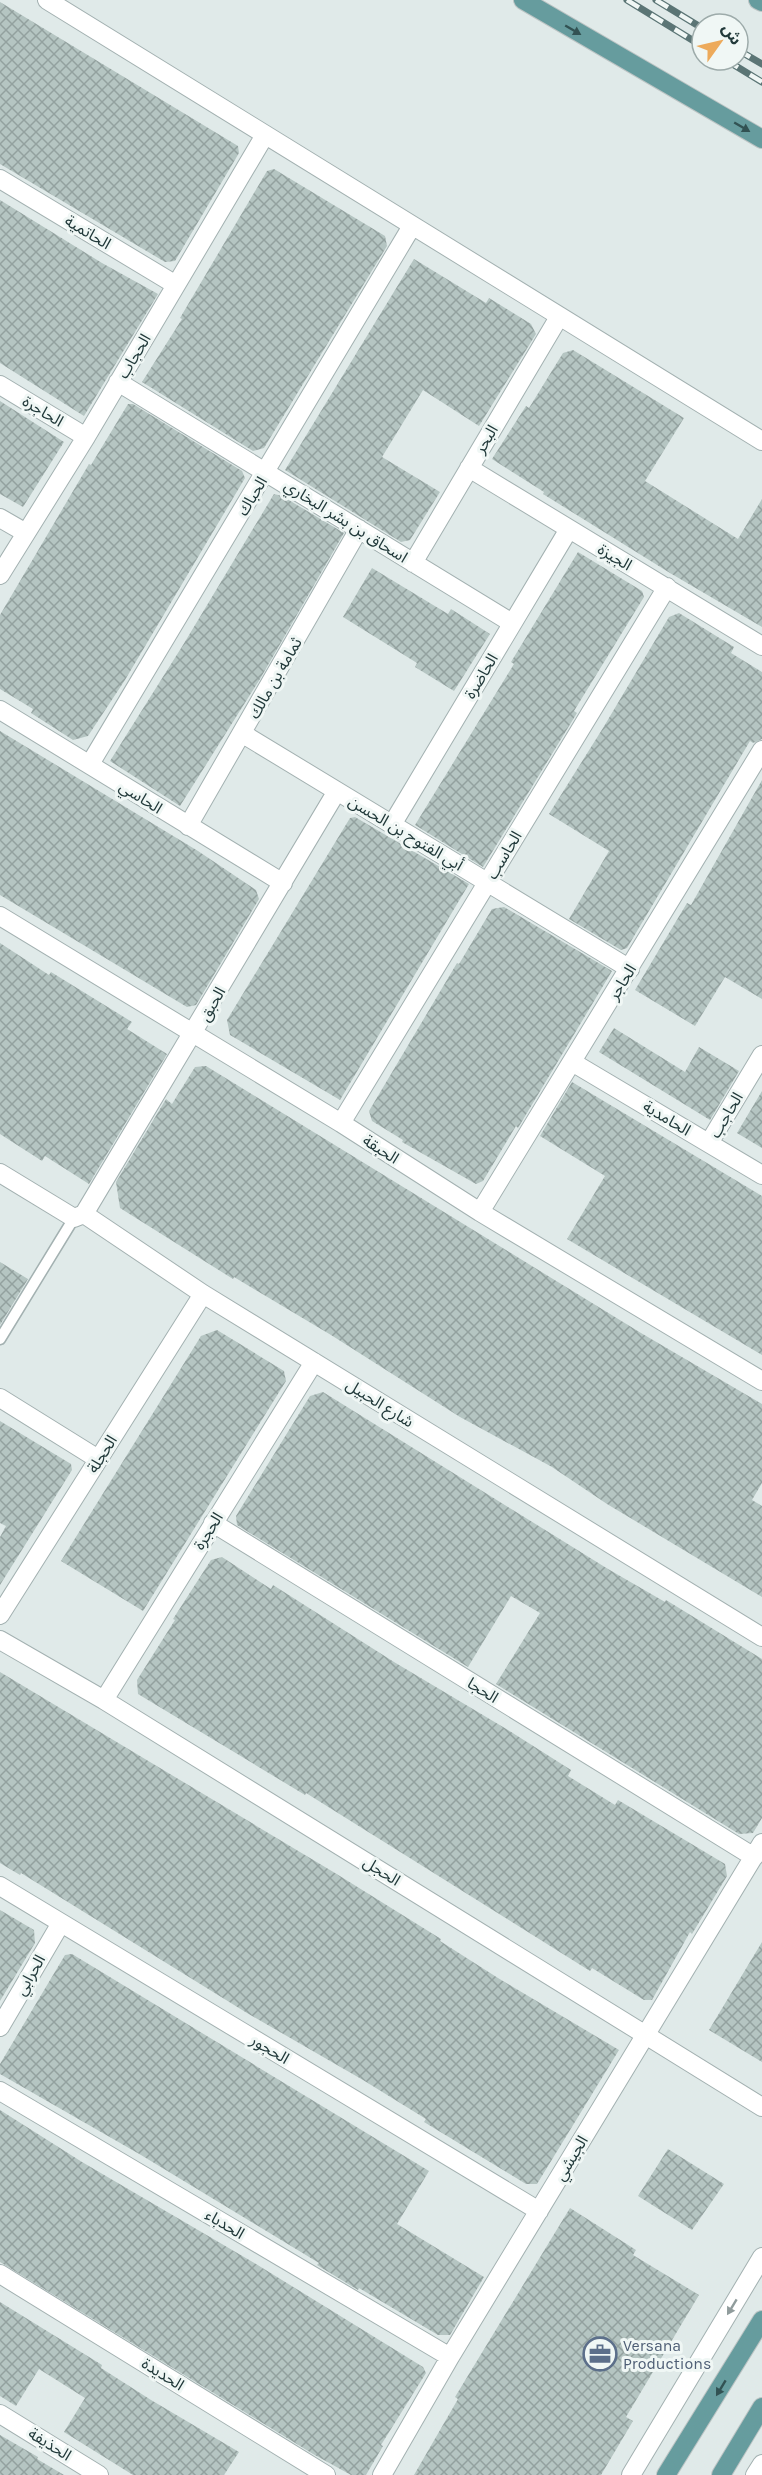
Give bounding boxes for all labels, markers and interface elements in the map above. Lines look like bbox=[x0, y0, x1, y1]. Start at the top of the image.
north arrow bbox=[690, 12, 750, 72]
text: ش bbox=[718, 19, 746, 48]
one-way arrow bbox=[565, 24, 581, 35]
one-way arrow bbox=[734, 122, 750, 133]
street label: الحاتمية bbox=[61, 211, 115, 253]
street label: الحجاب bbox=[113, 330, 155, 382]
street label: الحاجرة bbox=[19, 391, 67, 431]
street label: البحر bbox=[470, 421, 502, 458]
street label: الحباك bbox=[233, 473, 271, 519]
street label: اسحاق بن بشر البخاري bbox=[280, 475, 411, 569]
street label: الجيزة bbox=[595, 540, 635, 574]
street label: ثمامة بن مالك bbox=[244, 634, 306, 722]
street label: الحاضرة bbox=[460, 650, 502, 702]
street label: الحاسي bbox=[115, 776, 166, 820]
street label: أبي الفتوح بن الحسن bbox=[344, 791, 467, 877]
street label: الحاسب bbox=[482, 827, 526, 883]
street label: الحاجر bbox=[603, 961, 640, 1004]
street label: الحبق bbox=[195, 983, 230, 1025]
street label: الحاجب bbox=[705, 1089, 747, 1141]
street label: الحامدية bbox=[640, 1096, 694, 1140]
street label: الحبقة bbox=[359, 1130, 403, 1168]
street label: شارع الحبيل bbox=[341, 1375, 417, 1434]
street label: الحجلة bbox=[83, 1432, 121, 1476]
street label: الحجرة bbox=[189, 1509, 227, 1553]
street label: الحجا bbox=[464, 1673, 502, 1707]
street label: الحجل bbox=[360, 1852, 404, 1890]
street label: الحرابي bbox=[11, 1951, 52, 2000]
street label: الحجور bbox=[246, 2030, 293, 2068]
street label: الجيشي bbox=[550, 2132, 594, 2186]
street label: الحدباء bbox=[202, 2205, 248, 2243]
one-way arrow bbox=[726, 2299, 737, 2315]
office icon: Versana Productions bbox=[582, 2336, 618, 2372]
place label: Versana Productions bbox=[623, 2336, 711, 2373]
street label: الحديدة bbox=[138, 2354, 188, 2394]
one-way arrow bbox=[715, 2380, 726, 2396]
street label: الحذيفة bbox=[25, 2423, 75, 2465]

